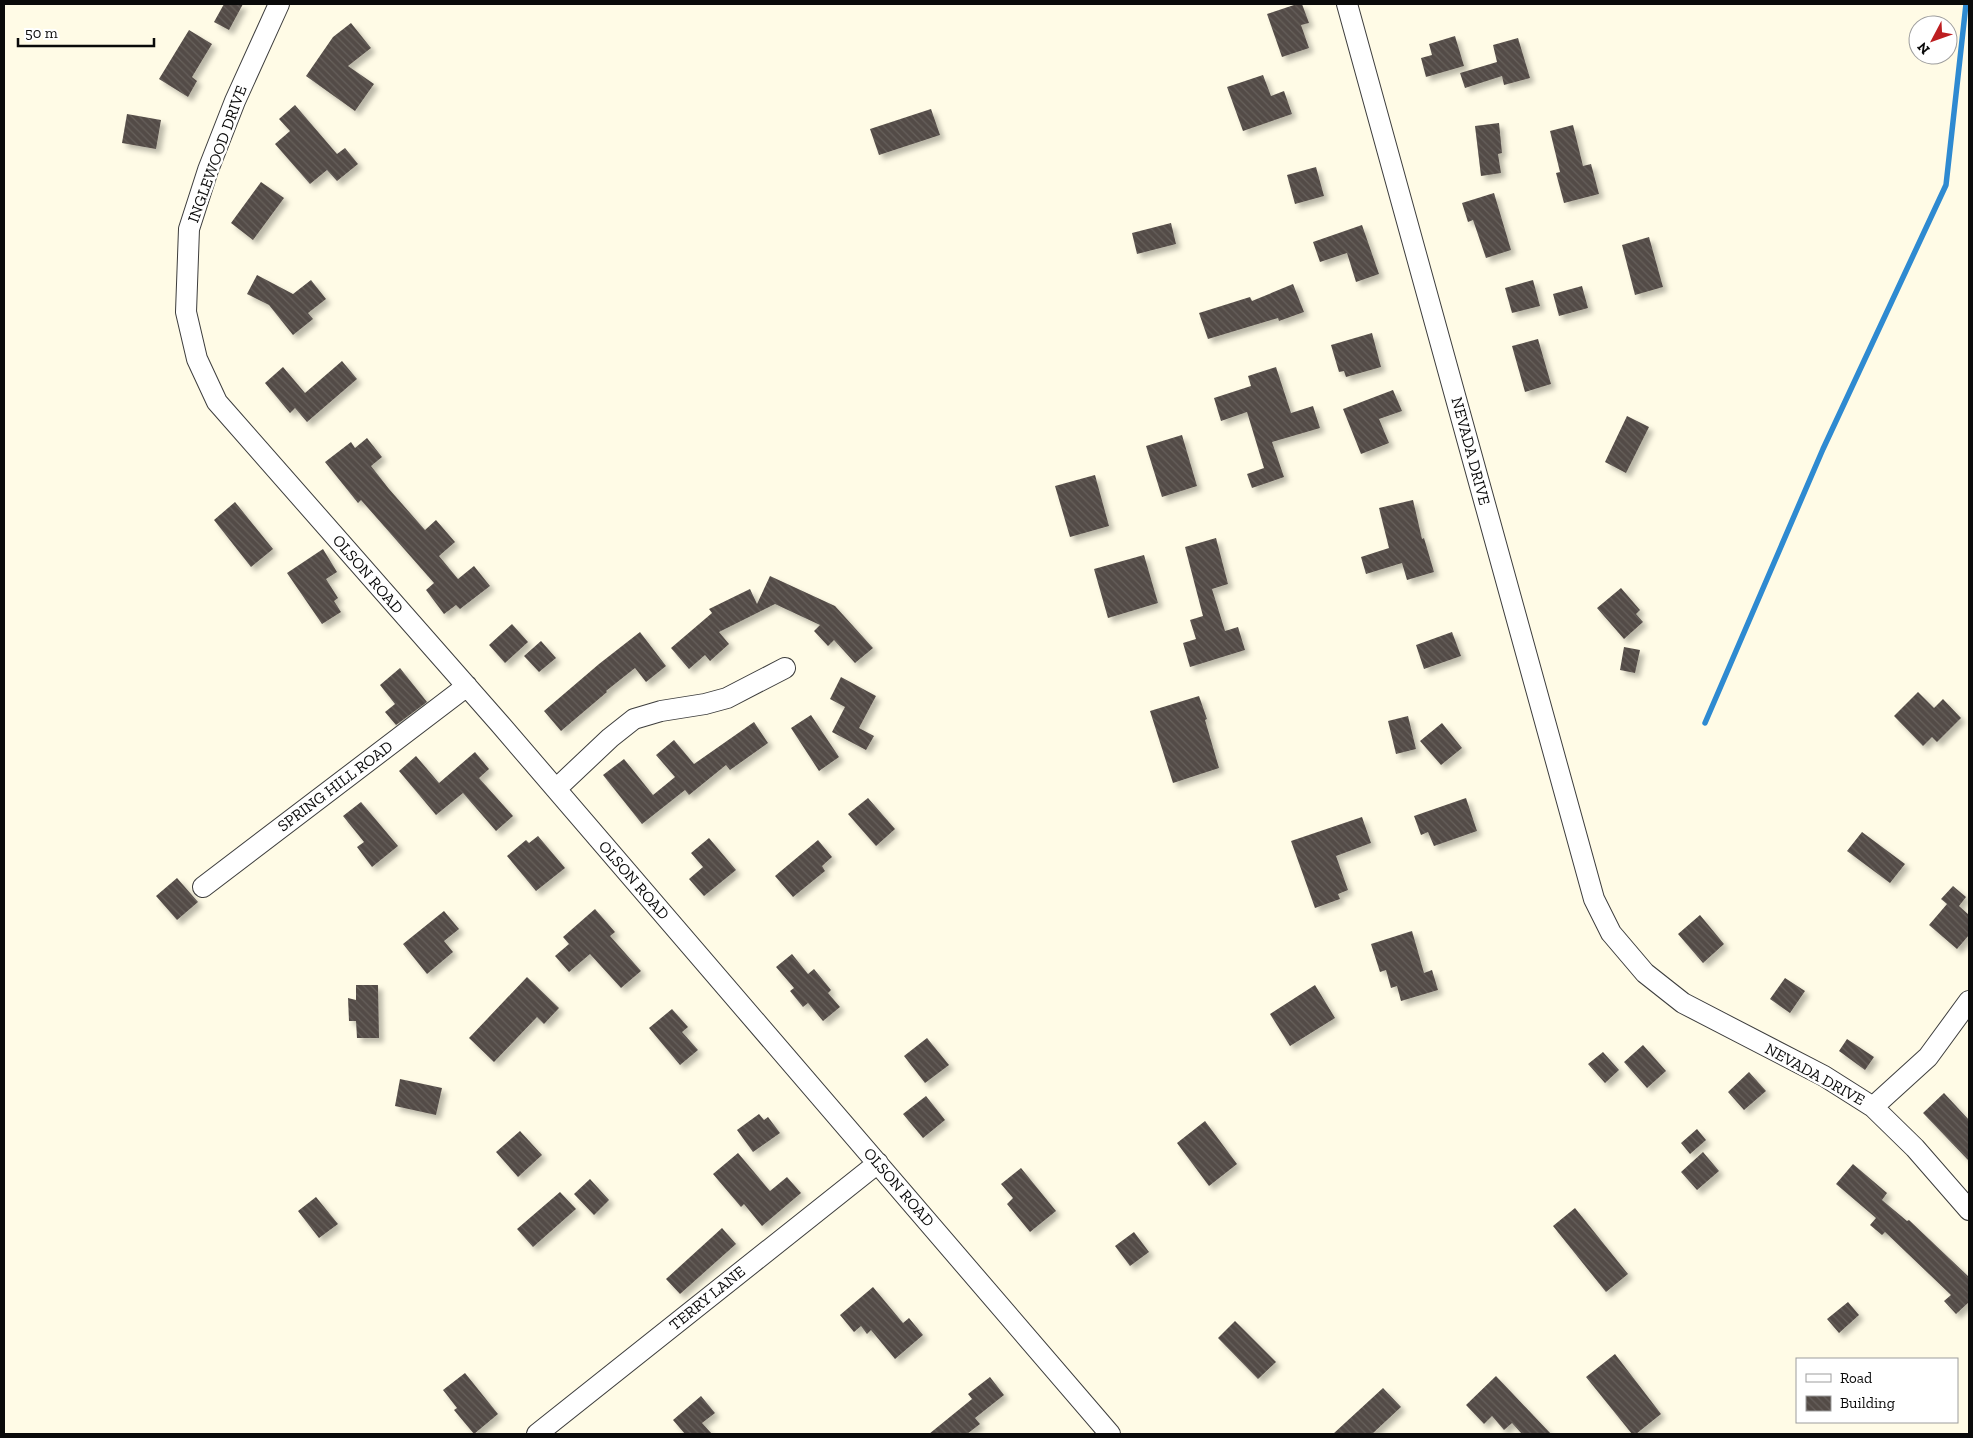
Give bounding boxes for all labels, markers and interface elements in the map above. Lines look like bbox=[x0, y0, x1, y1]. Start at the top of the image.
scale bar bbox=[18, 15, 154, 47]
north arrow bbox=[1908, 15, 1958, 65]
text: 50 m bbox=[25, 24, 58, 42]
text: N bbox=[1913, 38, 1933, 58]
street label: INGLEWOOD DRIVE bbox=[183, 83, 251, 225]
street label: NEVADA DRIVE bbox=[1447, 395, 1495, 507]
street label: OLSON ROAD bbox=[329, 531, 407, 617]
street label: SPRING HILL ROAD bbox=[274, 736, 396, 836]
street label: OLSON ROAD bbox=[595, 837, 673, 923]
street label: NEVADA DRIVE bbox=[1762, 1039, 1868, 1109]
street label: OLSON ROAD bbox=[860, 1144, 938, 1230]
street label: TERRY LANE bbox=[665, 1262, 749, 1334]
legend bbox=[1796, 1358, 1958, 1423]
text: Road bbox=[1840, 1369, 1873, 1387]
text: Building bbox=[1840, 1394, 1895, 1412]

